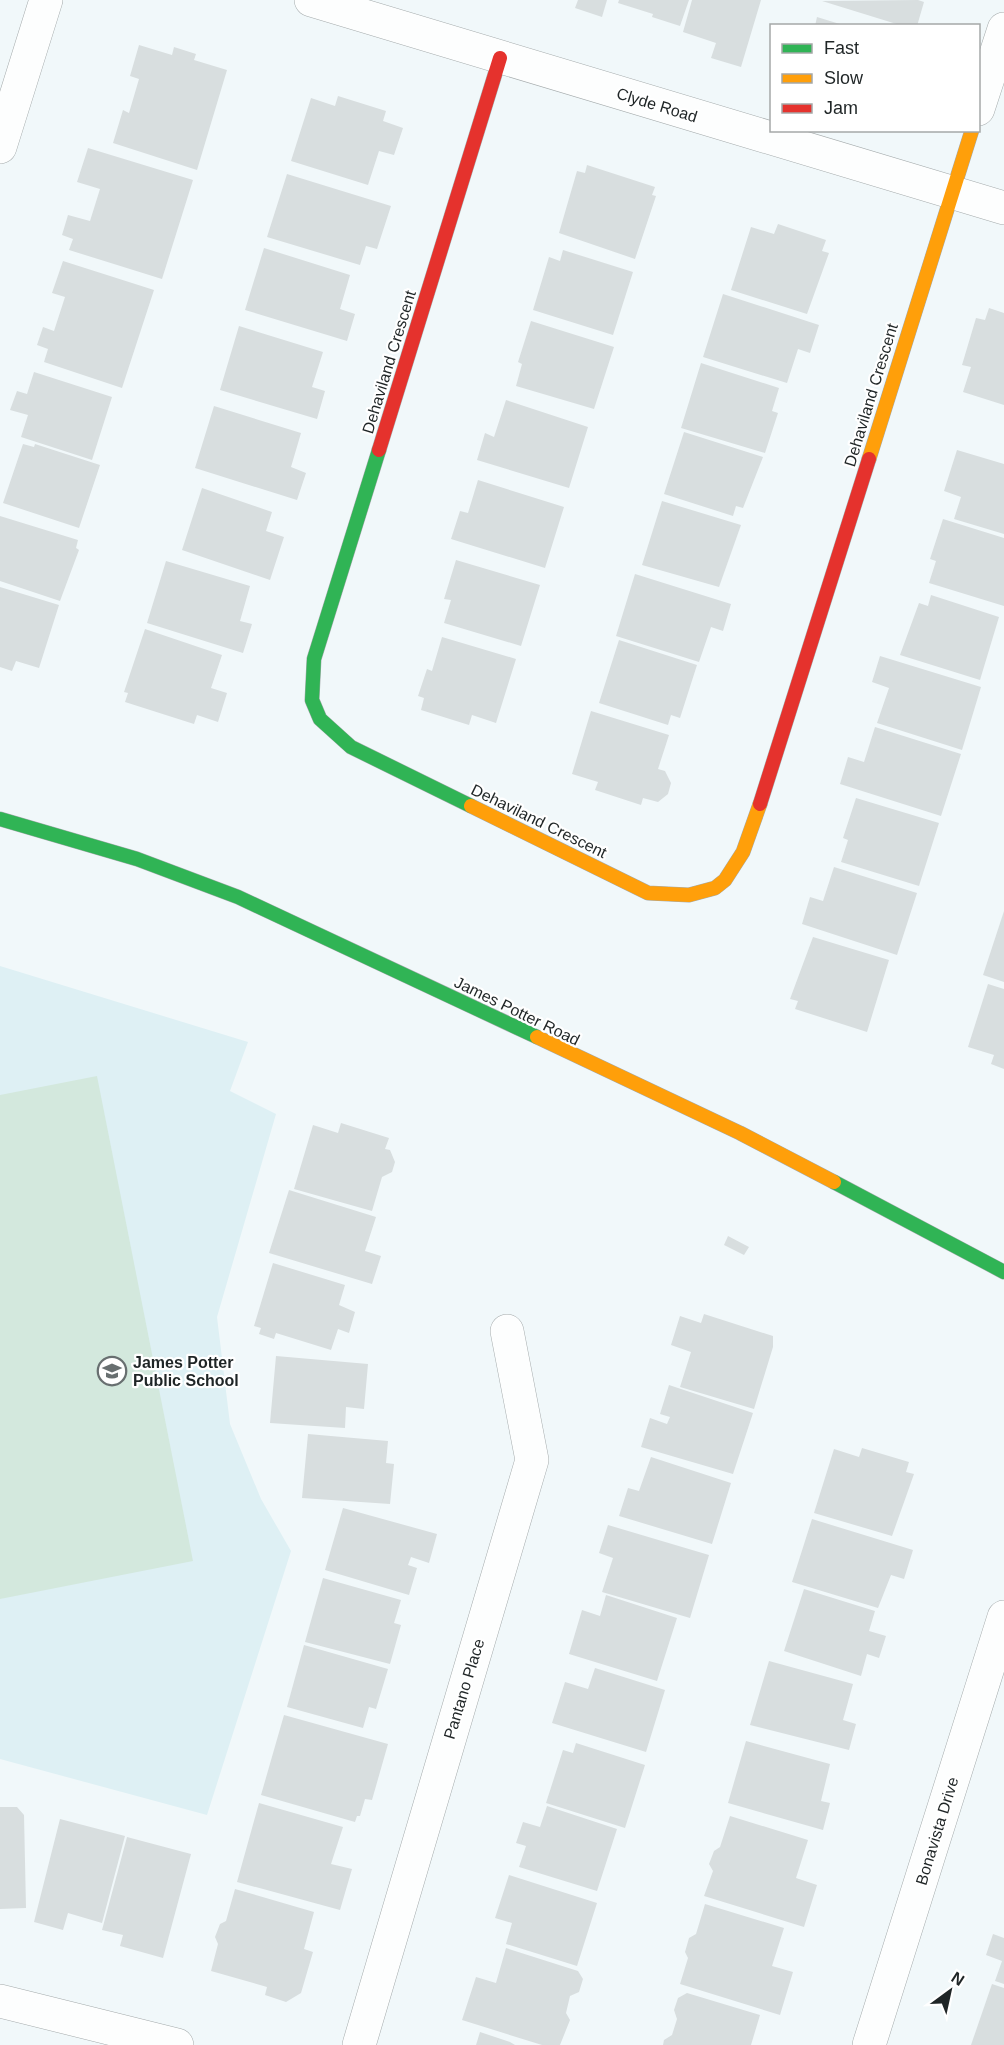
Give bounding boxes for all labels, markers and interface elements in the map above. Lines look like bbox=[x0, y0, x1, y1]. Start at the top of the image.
legend bbox=[770, 24, 980, 132]
text: Fast bbox=[824, 38, 859, 58]
text: Slow bbox=[824, 68, 864, 88]
street label: Clyde Road bbox=[615, 85, 699, 125]
text: Jam bbox=[824, 98, 858, 118]
street label: Dehaviland Crescent bbox=[359, 288, 419, 436]
street label: Dehaviland Crescent bbox=[841, 321, 901, 469]
street label: Dehaviland Crescent bbox=[469, 781, 610, 861]
street label: James Potter Road bbox=[452, 973, 582, 1049]
place label: James Potter Public School bbox=[133, 1354, 239, 1389]
school or university icon: James Potter Public School bbox=[96, 1355, 128, 1387]
street label: Pantano Place bbox=[441, 1637, 487, 1741]
street label: Bonavista Drive bbox=[912, 1775, 962, 1887]
north arrow bbox=[920, 1961, 980, 2021]
text: N bbox=[948, 1969, 967, 1989]

